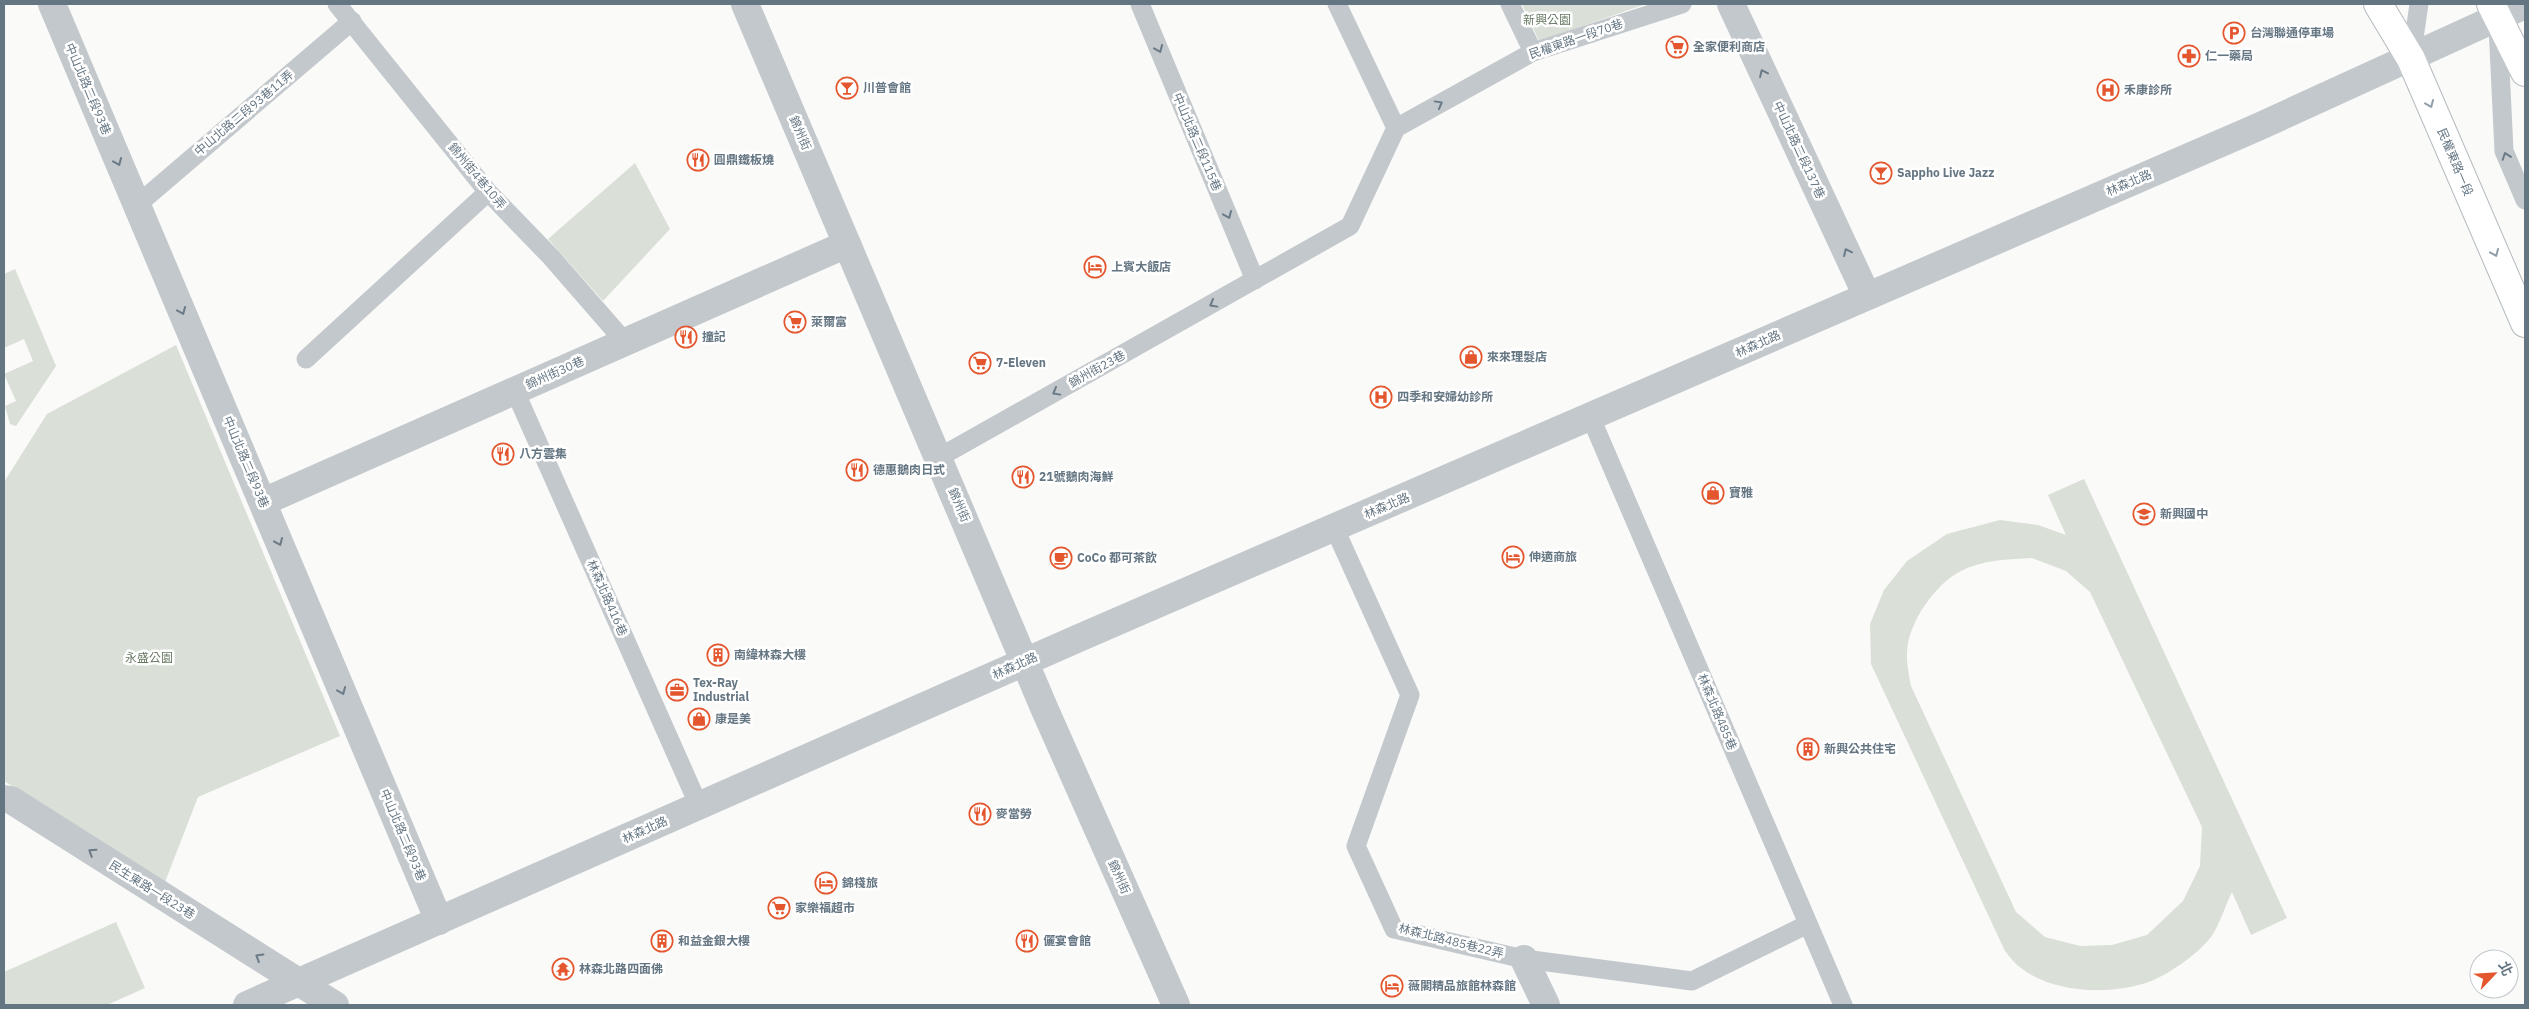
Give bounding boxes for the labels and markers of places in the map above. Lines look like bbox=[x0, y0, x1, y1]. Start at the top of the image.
parking icon: 台灣聯通停車場 bbox=[2222, 21, 2246, 45]
place label: 台灣聯通停車場 bbox=[2250, 25, 2334, 40]
supermarket icon: 全家便利商店 bbox=[1665, 35, 1689, 59]
place label: 全家便利商店 bbox=[1693, 39, 1765, 54]
pharmacy icon: 仁一藥局 bbox=[2177, 44, 2201, 68]
place label: 仁一藥局 bbox=[2205, 48, 2253, 63]
bar icon: 川普會館 bbox=[835, 76, 859, 100]
hospital icon: 禾康診所 bbox=[2096, 78, 2120, 102]
place label: 川普會館 bbox=[863, 80, 911, 95]
place label: 禾康診所 bbox=[2124, 82, 2172, 97]
restaurant icon: 圓鼎鐵板燒 bbox=[686, 148, 710, 172]
place label: 圓鼎鐵板燒 bbox=[714, 152, 774, 167]
bar icon: Sappho Live Jazz bbox=[1869, 161, 1893, 185]
place label: Sappho Live Jazz bbox=[1897, 165, 1994, 180]
hotel icon: 上賓大飯店 bbox=[1083, 255, 1107, 279]
place label: 上賓大飯店 bbox=[1111, 259, 1171, 274]
supermarket icon: 萊爾富 bbox=[783, 310, 807, 334]
place label: 萊爾富 bbox=[811, 314, 847, 329]
restaurant icon: 撞記 bbox=[674, 325, 698, 349]
place label: 撞記 bbox=[702, 329, 726, 344]
shop icon: 來來理髮店 bbox=[1459, 345, 1483, 369]
place label: 來來理髮店 bbox=[1487, 349, 1547, 364]
supermarket icon: 7-Eleven bbox=[968, 351, 992, 375]
place label: 7-Eleven bbox=[996, 355, 1046, 370]
hospital icon: 四季和安婦幼診所 bbox=[1369, 385, 1393, 409]
place label: 四季和安婦幼診所 bbox=[1397, 389, 1493, 404]
restaurant icon: 八方雲集 bbox=[491, 442, 515, 466]
place label: 八方雲集 bbox=[519, 446, 567, 461]
restaurant icon: 德惠鵝肉日式 bbox=[845, 458, 869, 482]
place label: 德惠鵝肉日式 bbox=[873, 462, 945, 477]
restaurant icon: 21號鵝肉海鮮 bbox=[1011, 465, 1035, 489]
place label: 21號鵝肉海鮮 bbox=[1039, 469, 1113, 484]
shop icon: 寶雅 bbox=[1701, 481, 1725, 505]
place label: 寶雅 bbox=[1729, 485, 1753, 500]
school or university icon: 新興國中 bbox=[2132, 502, 2156, 526]
place label: 新興國中 bbox=[2160, 506, 2208, 521]
hotel icon: 伸適商旅 bbox=[1501, 545, 1525, 569]
cafe icon: CoCo 都可茶飲 bbox=[1049, 546, 1073, 570]
place label: 伸適商旅 bbox=[1529, 549, 1577, 564]
place label: CoCo 都可茶飲 bbox=[1077, 550, 1157, 565]
building icon: 南緯林森大樓 bbox=[706, 643, 730, 667]
place label: 南緯林森大樓 bbox=[734, 647, 806, 662]
place label: Tex-Ray Industrial bbox=[693, 675, 749, 704]
office icon: Tex-Ray Industrial bbox=[665, 678, 689, 702]
shop icon: 康是美 bbox=[687, 707, 711, 731]
place label: 康是美 bbox=[715, 711, 751, 726]
building icon: 新興公共住宅 bbox=[1796, 737, 1820, 761]
place label: 新興公共住宅 bbox=[1824, 741, 1896, 756]
restaurant icon: 麥當勞 bbox=[968, 802, 992, 826]
place label: 麥當勞 bbox=[996, 806, 1032, 821]
hotel icon: 錦棧旅 bbox=[814, 871, 838, 895]
place label: 錦棧旅 bbox=[842, 875, 878, 890]
supermarket icon: 家樂福超市 bbox=[767, 896, 791, 920]
place label: 家樂福超市 bbox=[795, 900, 855, 915]
building icon: 和益金銀大樓 bbox=[650, 929, 674, 953]
restaurant icon: 儷宴會館 bbox=[1015, 929, 1039, 953]
place label: 和益金銀大樓 bbox=[678, 933, 750, 948]
place label: 儷宴會館 bbox=[1043, 933, 1091, 948]
temple icon: 林森北路四面佛 bbox=[551, 957, 575, 981]
place label: 林森北路四面佛 bbox=[579, 961, 663, 976]
hotel icon: 薇閣精品旅館林森館 bbox=[1380, 974, 1404, 998]
place label: 薇閣精品旅館林森館 bbox=[1408, 978, 1516, 993]

